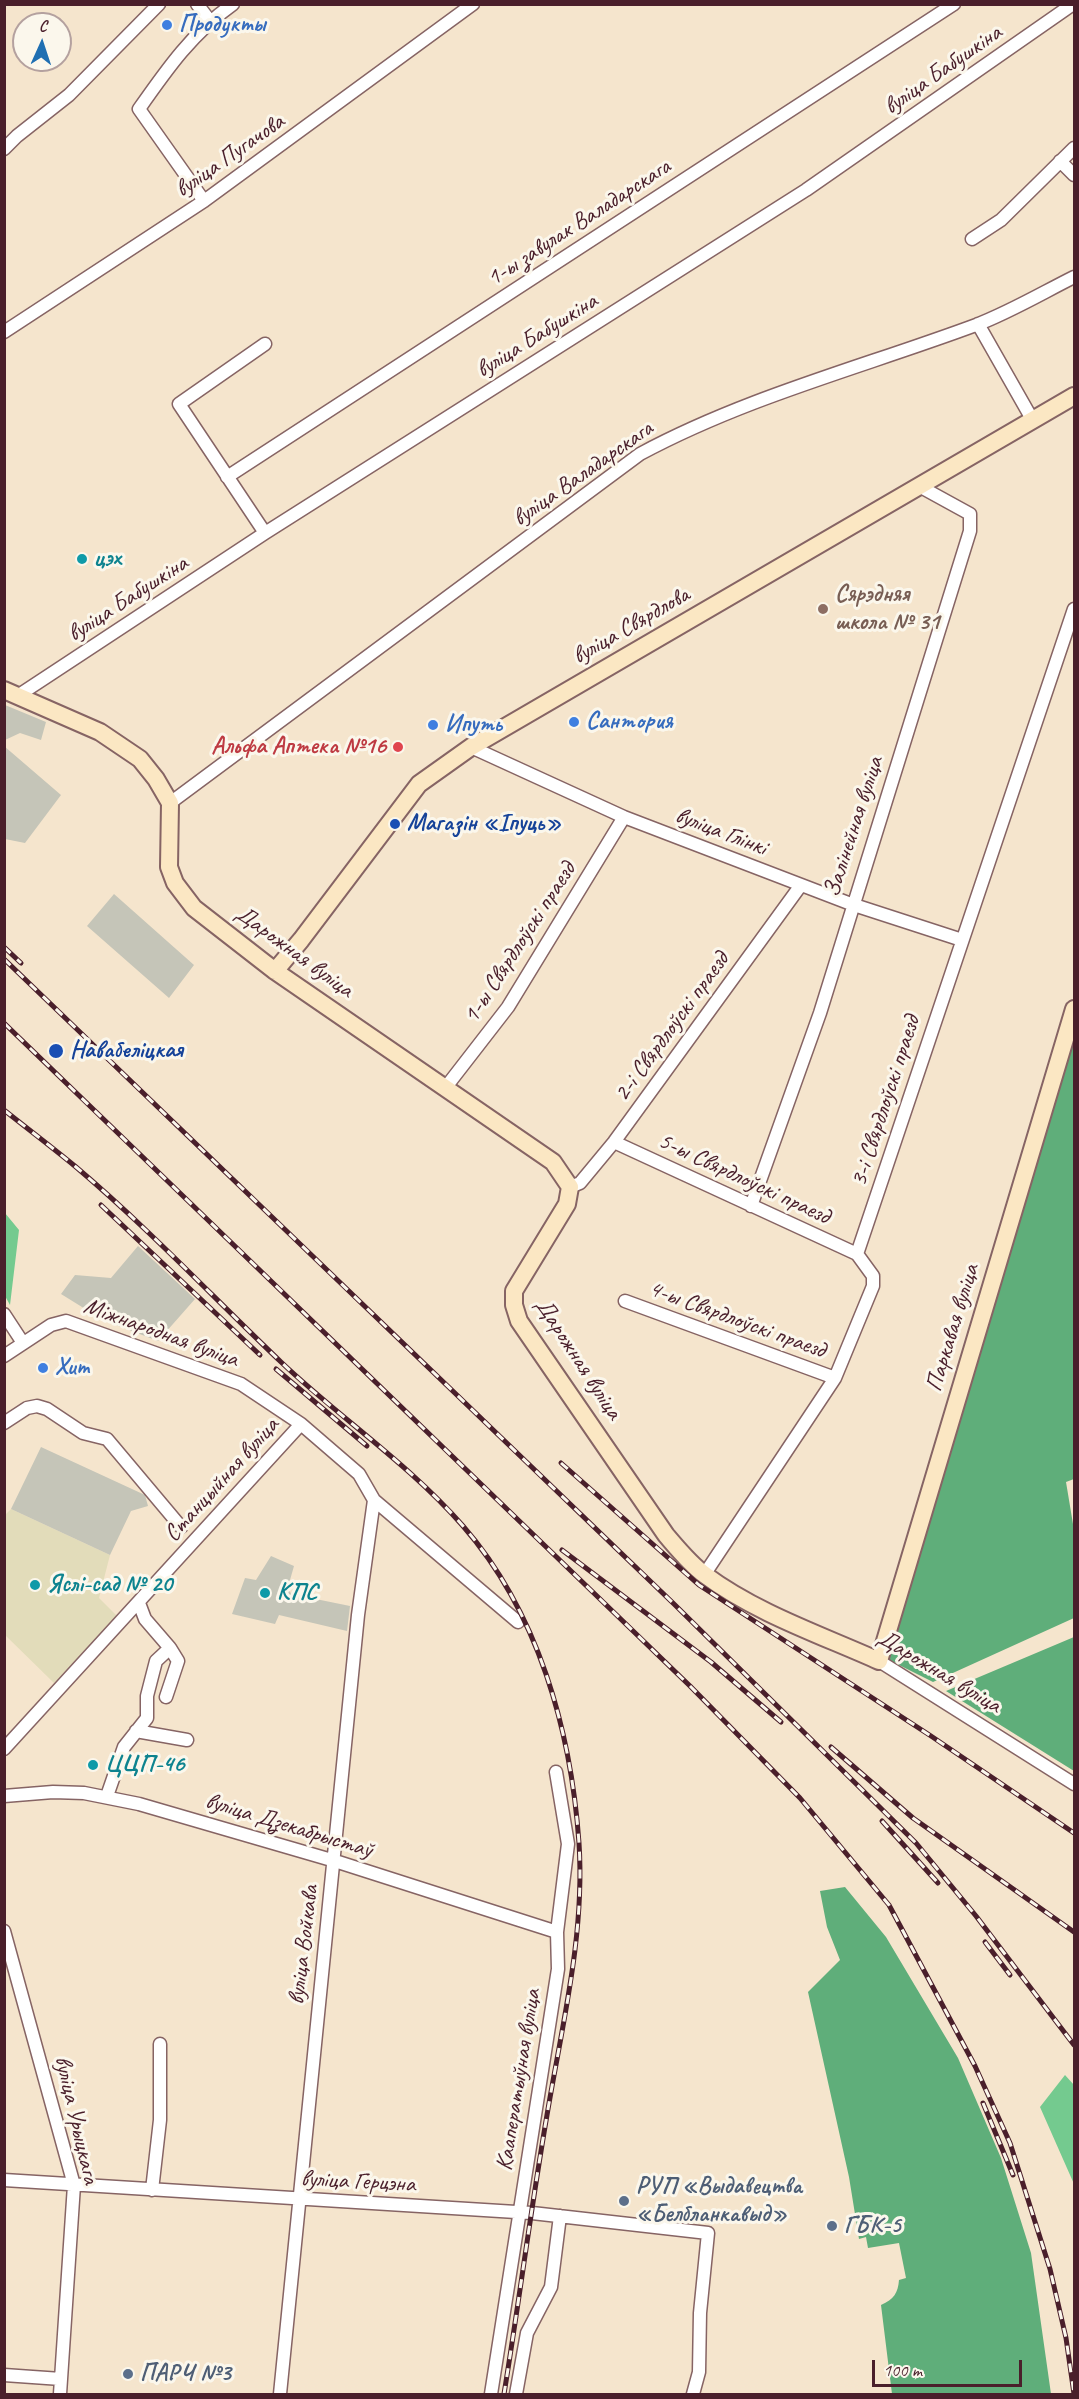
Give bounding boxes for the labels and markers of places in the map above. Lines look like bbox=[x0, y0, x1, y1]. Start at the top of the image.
place label: Продукты bbox=[179, 11, 266, 39]
marker: Продукты bbox=[160, 18, 174, 32]
place label: цэх bbox=[94, 545, 121, 573]
marker: цэх bbox=[75, 552, 89, 566]
place label: Сярэдняя школа № 31 bbox=[835, 581, 940, 637]
marker: Сярэдняя школа № 31 bbox=[816, 602, 830, 616]
place label: Сантория bbox=[586, 708, 673, 736]
place label: Ипуть bbox=[445, 711, 502, 739]
marker: Сантория bbox=[567, 715, 581, 729]
marker: Ипуть bbox=[426, 718, 440, 732]
place label: Альфа Аптека №16 bbox=[211, 733, 386, 761]
marker: Альфа Аптека №16 bbox=[391, 740, 405, 754]
place label: Магазін «Іпуць» bbox=[407, 810, 561, 838]
marker: Магазін «Іпуць» bbox=[388, 817, 402, 831]
place label: Навабеліцкая bbox=[70, 1037, 183, 1065]
marker: Навабеліцкая bbox=[47, 1042, 65, 1060]
place label: Хит bbox=[55, 1354, 89, 1382]
marker: Хит bbox=[36, 1361, 50, 1375]
place label: Яслі-сад № 20 bbox=[47, 1571, 172, 1599]
marker: Яслі-сад № 20 bbox=[28, 1578, 42, 1592]
place label: КПС bbox=[277, 1579, 318, 1607]
marker: КПС bbox=[258, 1586, 272, 1600]
place label: ЦЦП-46 bbox=[105, 1751, 184, 1779]
marker: ЦЦП-46 bbox=[86, 1758, 100, 1772]
place label: РУП «Выдавецтва «Белбланкавыд» bbox=[636, 2173, 802, 2229]
marker: РУП «Выдавецтва «Белбланкавыд» bbox=[617, 2194, 631, 2208]
place label: ГБК-5 bbox=[844, 2212, 901, 2240]
marker: ГБК-5 bbox=[825, 2219, 839, 2233]
place label: ПАРЧ №3 bbox=[140, 2360, 231, 2388]
marker: ПАРЧ №3 bbox=[121, 2367, 135, 2381]

